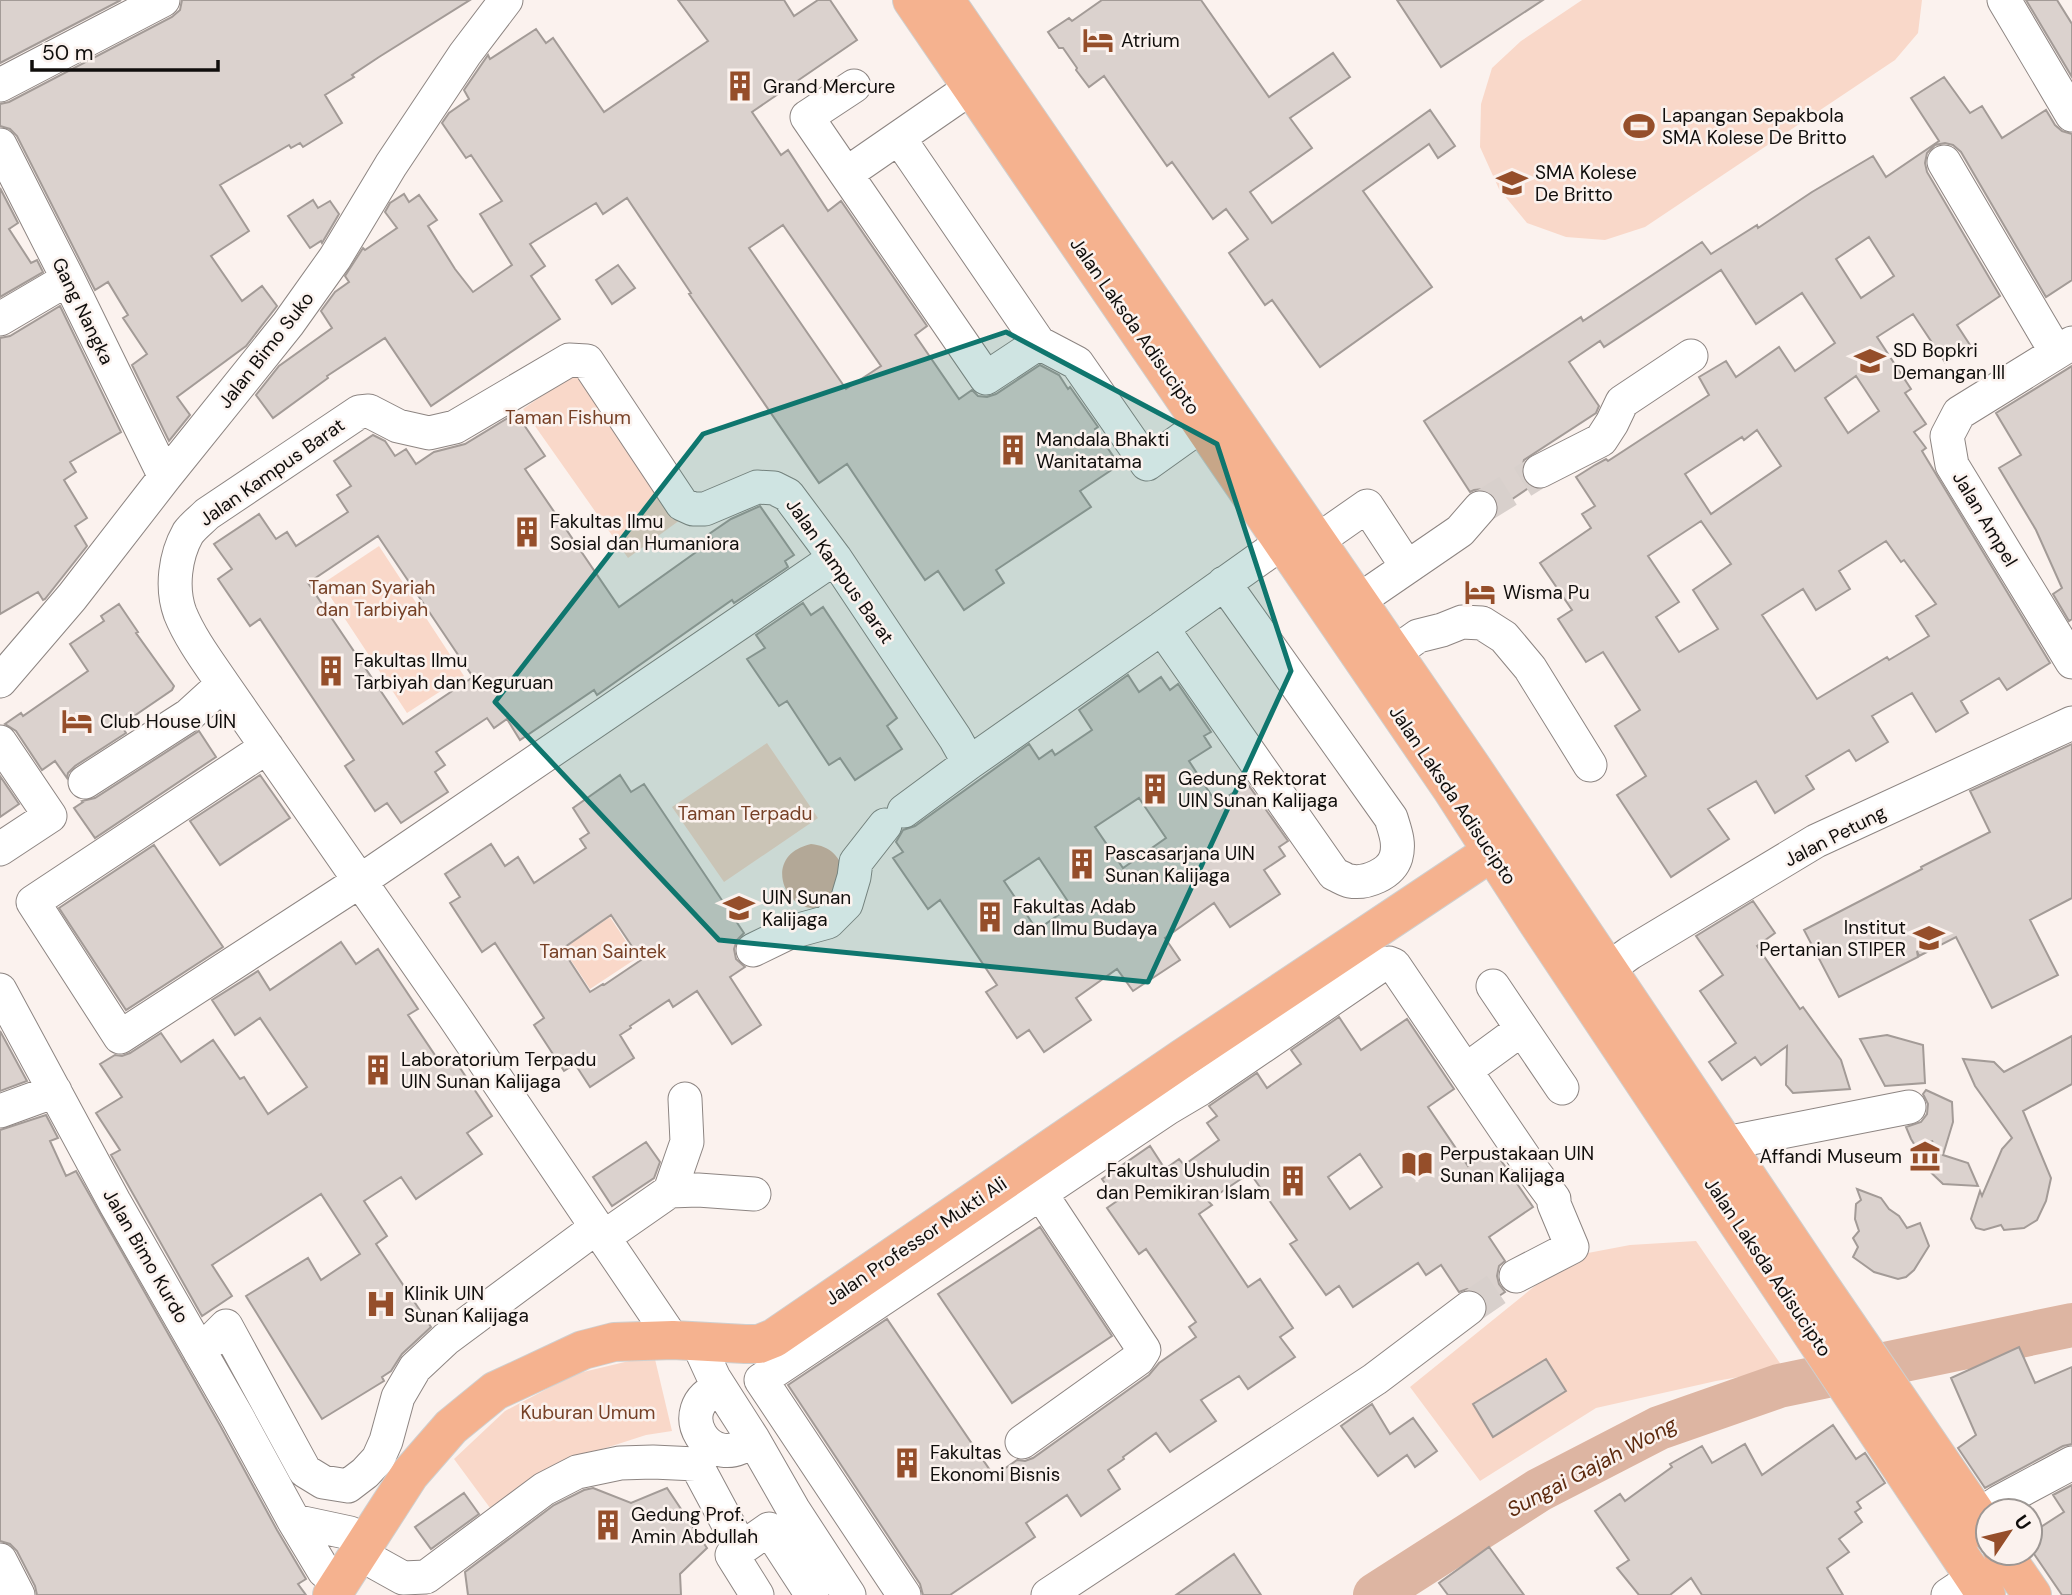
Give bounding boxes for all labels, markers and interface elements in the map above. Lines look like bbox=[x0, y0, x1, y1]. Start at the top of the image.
hotel icon: Atrium bbox=[1081, 23, 1115, 57]
scale bar bbox=[32, 28, 217, 72]
place label: Atrium bbox=[1121, 28, 1180, 53]
text: 50 m bbox=[42, 39, 93, 67]
building icon: Grand Mercure bbox=[723, 69, 757, 103]
place label: Grand Mercure bbox=[763, 74, 895, 99]
place label: Lapangan Sepakbola SMA Kolese De Britto bbox=[1662, 103, 1847, 150]
sports icon: Lapangan Sepakbola SMA Kolese De Britto bbox=[1622, 109, 1656, 143]
place label: SMA Kolese De Britto bbox=[1535, 160, 1637, 207]
school or university icon: SMA Kolese De Britto bbox=[1495, 166, 1529, 200]
street label: Jalan Laksda Adisucipto bbox=[1064, 232, 1206, 420]
street label: Gang Nangka bbox=[46, 253, 120, 369]
street label: Jalan Bimo Suko bbox=[213, 286, 319, 414]
place label: SD Bopkri Demangan III bbox=[1893, 338, 2005, 385]
school or university icon: SD Bopkri Demangan III bbox=[1853, 344, 1887, 378]
park label: Taman Fishum bbox=[505, 405, 631, 430]
street label: Jalan Kampus Barat bbox=[194, 412, 350, 532]
place label: Mandala Bhakti Wanitatama bbox=[1036, 427, 1169, 474]
building icon: Mandala Bhakti Wanitatama bbox=[996, 433, 1030, 467]
street label: Jalan Ampel bbox=[1947, 467, 2023, 571]
street label: Jalan Kampus Barat bbox=[780, 493, 900, 649]
place label: Fakultas Ilmu Sosial dan Humaniora bbox=[550, 509, 739, 556]
building icon: Fakultas Ilmu Sosial dan Humaniora bbox=[510, 515, 544, 549]
park label: Taman Syariah dan Tarbiyah bbox=[309, 575, 436, 622]
hotel icon: Wisma Pu bbox=[1463, 575, 1497, 609]
place label: Wisma Pu bbox=[1503, 580, 1590, 605]
place label: Fakultas Ilmu Tarbiyah dan Keguruan bbox=[354, 648, 553, 695]
building icon: Fakultas Ilmu Tarbiyah dan Keguruan bbox=[314, 654, 348, 688]
street label: Jalan Laksda Adisucipto bbox=[1384, 701, 1522, 889]
hotel icon: Club House UIN bbox=[60, 704, 94, 738]
place label: Club House UIN bbox=[100, 709, 236, 734]
place label: Gedung Rektorat UIN Sunan Kalijaga bbox=[1178, 766, 1338, 813]
building icon: Gedung Rektorat UIN Sunan Kalijaga bbox=[1138, 772, 1172, 806]
street label: Jalan Petung bbox=[1780, 799, 1891, 872]
park label: Taman Terpadu bbox=[678, 801, 812, 826]
place label: Pascasarjana UIN Sunan Kalijaga bbox=[1105, 841, 1255, 888]
building icon: Pascasarjana UIN Sunan Kalijaga bbox=[1065, 847, 1099, 881]
place label: UIN Sunan Kalijaga bbox=[762, 885, 851, 932]
school or university icon: UIN Sunan Kalijaga bbox=[722, 891, 756, 925]
place label: Fakultas Adab dan Ilmu Budaya bbox=[1013, 894, 1157, 941]
building icon: Fakultas Adab dan Ilmu Budaya bbox=[973, 900, 1007, 934]
place label: Institut Pertanian STIPER bbox=[1759, 915, 1906, 962]
school or university icon: Institut Pertanian STIPER bbox=[1912, 921, 1946, 955]
park label: Taman Saintek bbox=[539, 939, 667, 964]
place label: Laboratorium Terpadu UIN Sunan Kalijaga bbox=[401, 1047, 596, 1094]
building icon: Laboratorium Terpadu UIN Sunan Kalijaga bbox=[361, 1053, 395, 1087]
museum icon: Affandi Museum bbox=[1908, 1139, 1942, 1173]
place label: Perpustakaan UIN Sunan Kalijaga bbox=[1440, 1141, 1594, 1188]
place label: Affandi Museum bbox=[1759, 1144, 1902, 1169]
library icon: Perpustakaan UIN Sunan Kalijaga bbox=[1400, 1147, 1434, 1181]
place label: Fakultas Ushuludin dan Pemikiran Islam bbox=[1096, 1158, 1270, 1205]
building icon: Fakultas Ushuludin dan Pemikiran Islam bbox=[1276, 1164, 1310, 1198]
street label: Jalan Professor Mukti Ali bbox=[820, 1171, 1012, 1311]
street label: Jalan Laksda Adisucipto bbox=[1699, 1173, 1837, 1361]
street label: Jalan Bimo Kurdo bbox=[97, 1184, 195, 1328]
place label: Klinik UIN Sunan Kalijaga bbox=[404, 1281, 529, 1328]
hospital icon: Klinik UIN Sunan Kalijaga bbox=[364, 1287, 398, 1321]
park label: Kuburan Umum bbox=[521, 1400, 655, 1425]
water label: Sungai Gajah Wong bbox=[1502, 1410, 1682, 1524]
place label: Fakultas Ekonomi Bisnis bbox=[930, 1440, 1060, 1487]
building icon: Fakultas Ekonomi Bisnis bbox=[890, 1446, 924, 1480]
north arrow bbox=[1974, 1497, 2044, 1567]
place label: Gedung Prof. Amin Abdullah bbox=[631, 1502, 758, 1549]
building icon: Gedung Prof. Amin Abdullah bbox=[591, 1508, 625, 1542]
text: U bbox=[2009, 1510, 2036, 1535]

